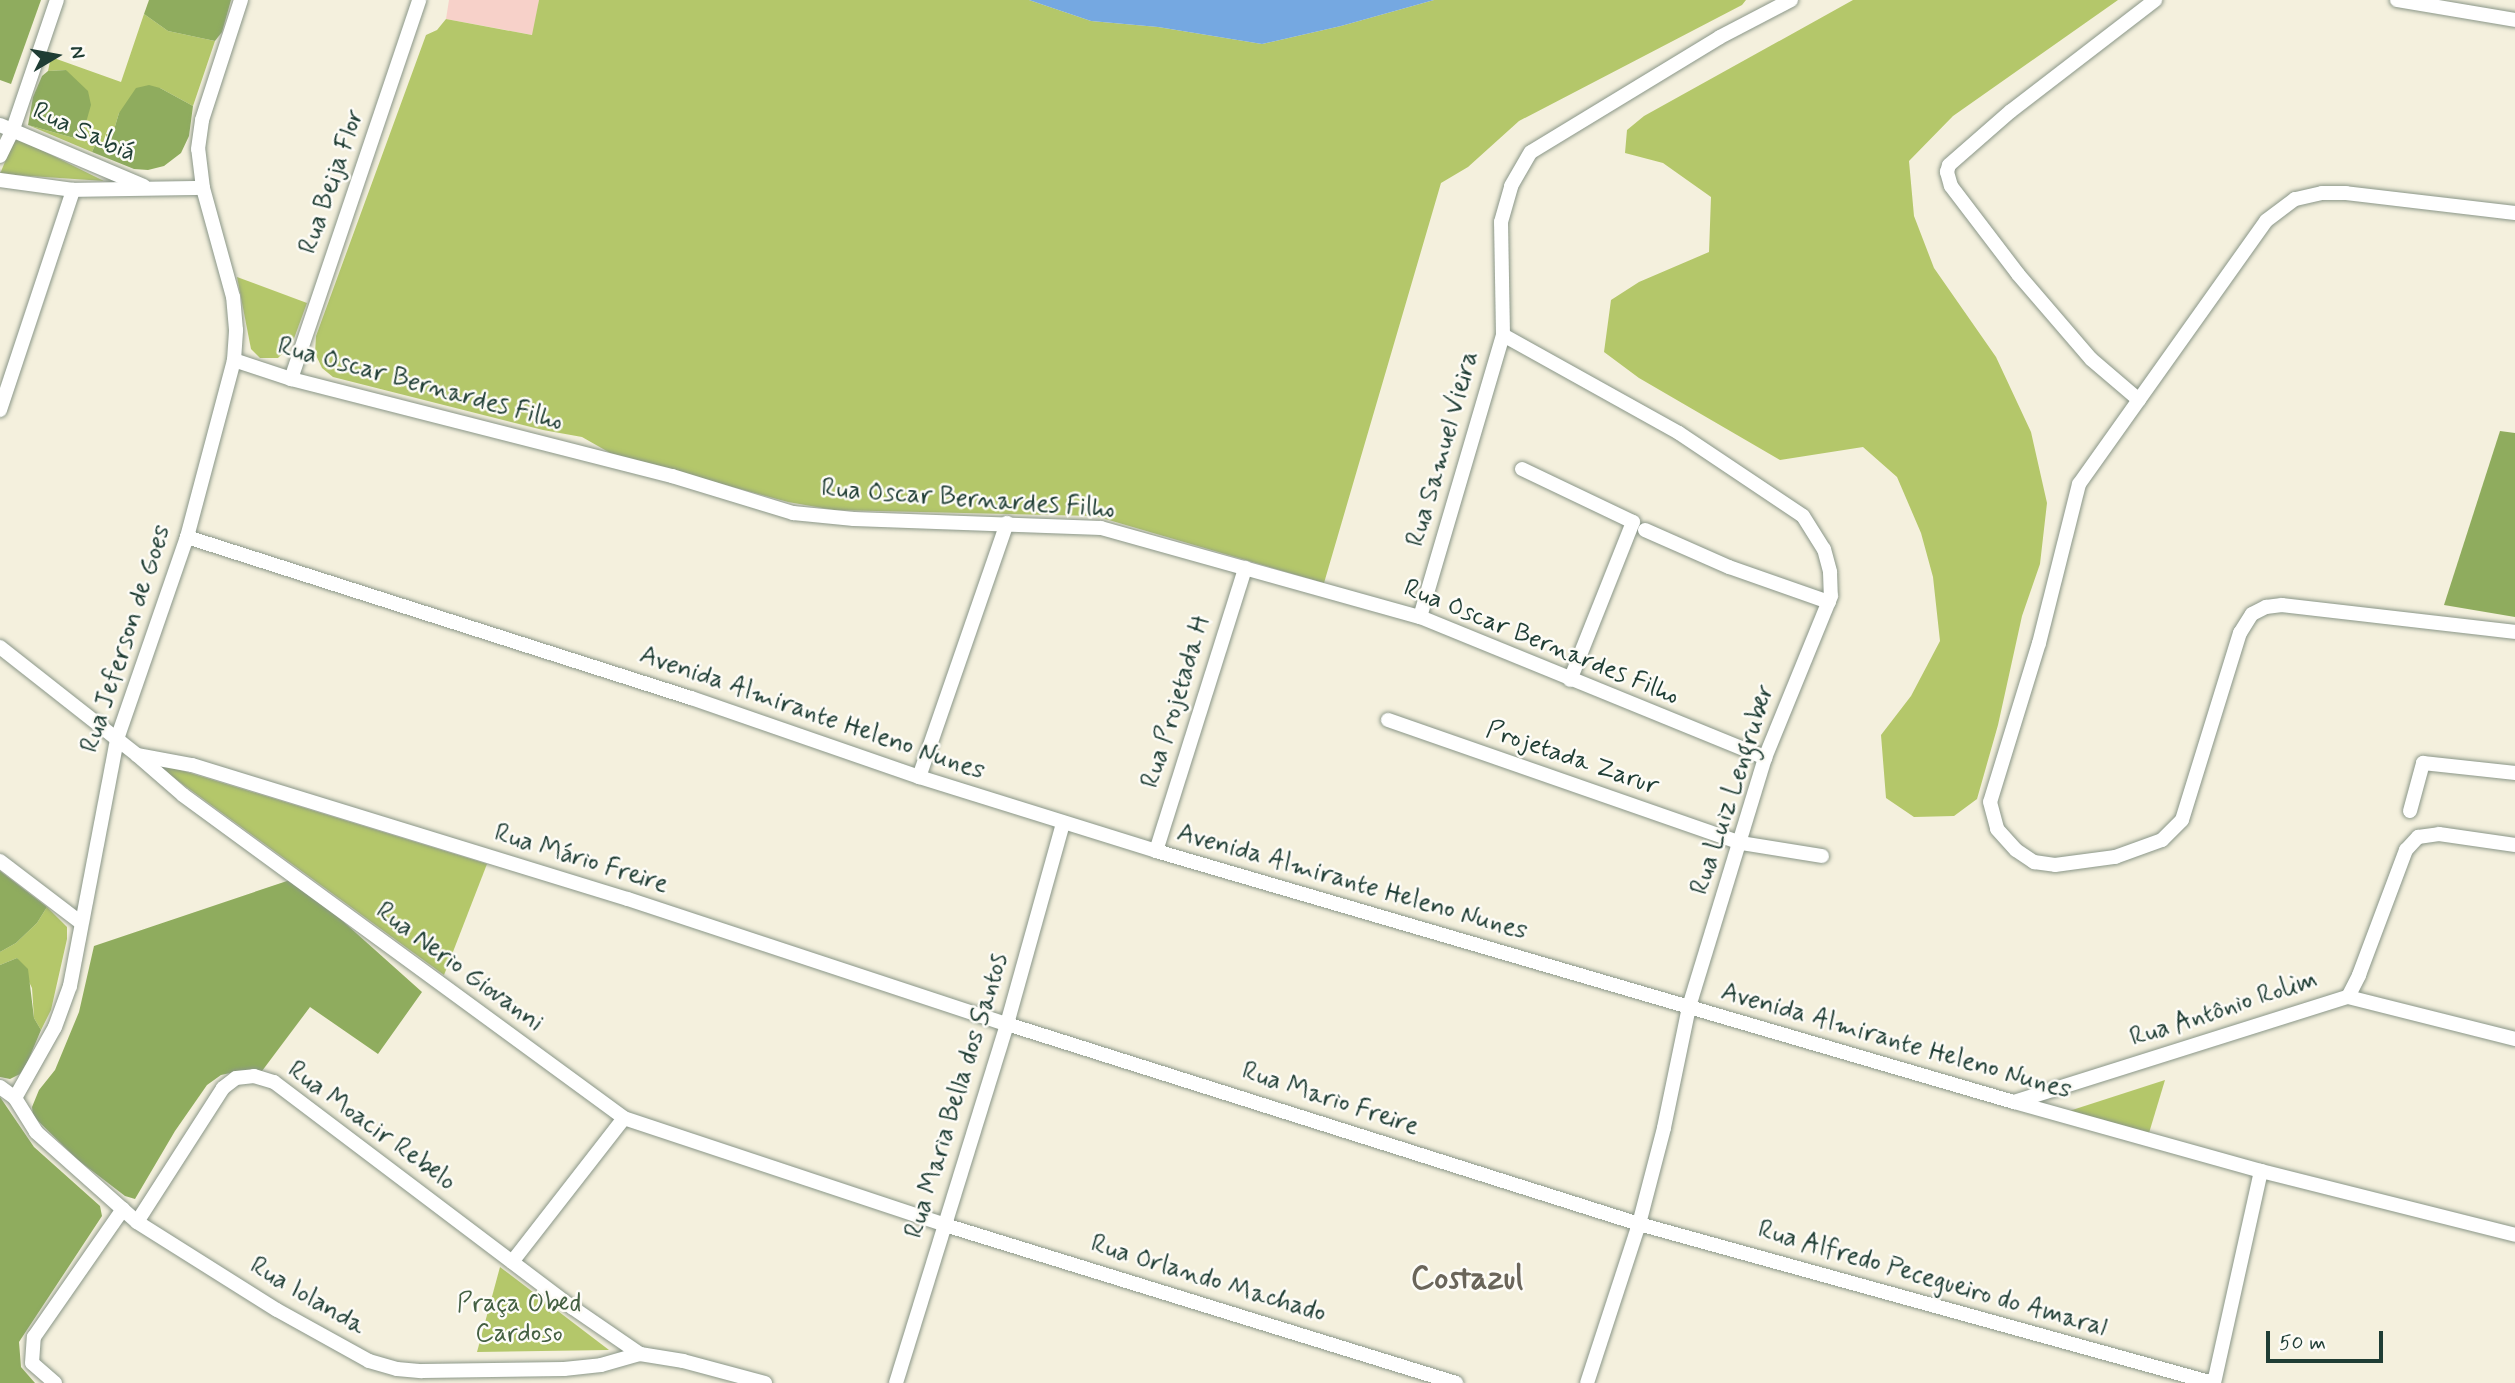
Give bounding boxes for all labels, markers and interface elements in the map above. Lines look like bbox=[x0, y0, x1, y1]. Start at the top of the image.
north arrow bbox=[21, 21, 91, 91]
text: N bbox=[64, 44, 91, 61]
street label: Rua Sabiá bbox=[28, 97, 140, 169]
street label: Rua Beija Flor bbox=[293, 105, 373, 259]
street label: Rua Oscar Bernardes Filho bbox=[275, 332, 565, 438]
street label: Rua Samuel Vieira bbox=[1402, 350, 1486, 548]
street label: Rua Oscar Bernardes Filho bbox=[821, 474, 1115, 526]
street label: Rua Jeferson de Goes bbox=[76, 522, 178, 756]
street label: Rua Oscar Bernardes Filho bbox=[1399, 574, 1683, 712]
street label: Rua Projetada H bbox=[1136, 612, 1218, 792]
street label: Avenida Almirante Heleno Nunes bbox=[632, 639, 992, 789]
street label: Rua Luiz Lengruber bbox=[1686, 684, 1782, 896]
street label: Projetada Zarur bbox=[1482, 715, 1662, 803]
street label: Avenida Almirante Heleno Nunes bbox=[1170, 817, 1534, 949]
street label: Rua Mário Freire bbox=[490, 819, 672, 901]
street label: Rua Nerio Giovanni bbox=[369, 896, 549, 1040]
street label: Rua Maria Bella dos Santos bbox=[899, 948, 1017, 1244]
street label: Rua Antônio Rolim bbox=[2126, 965, 2322, 1055]
street label: Avenida Almirante Heleno Nunes bbox=[1714, 976, 2078, 1108]
street label: Rua Moacir Rebelo bbox=[280, 1055, 462, 1199]
street label: Rua Mario Freire bbox=[1239, 1057, 1421, 1143]
street label: Rua Alfredo Pecegueiro do Amaral bbox=[1750, 1214, 2114, 1346]
street label: Rua Orlando Machado bbox=[1088, 1230, 1328, 1330]
street label: Rua Iolanda bbox=[241, 1250, 373, 1344]
district label: Costazul bbox=[1411, 1260, 1523, 1300]
park label: Praça Obed Cardoso bbox=[456, 1289, 582, 1350]
scale bar bbox=[2270, 1316, 2387, 1360]
text: 50 m bbox=[2279, 1329, 2326, 1357]

